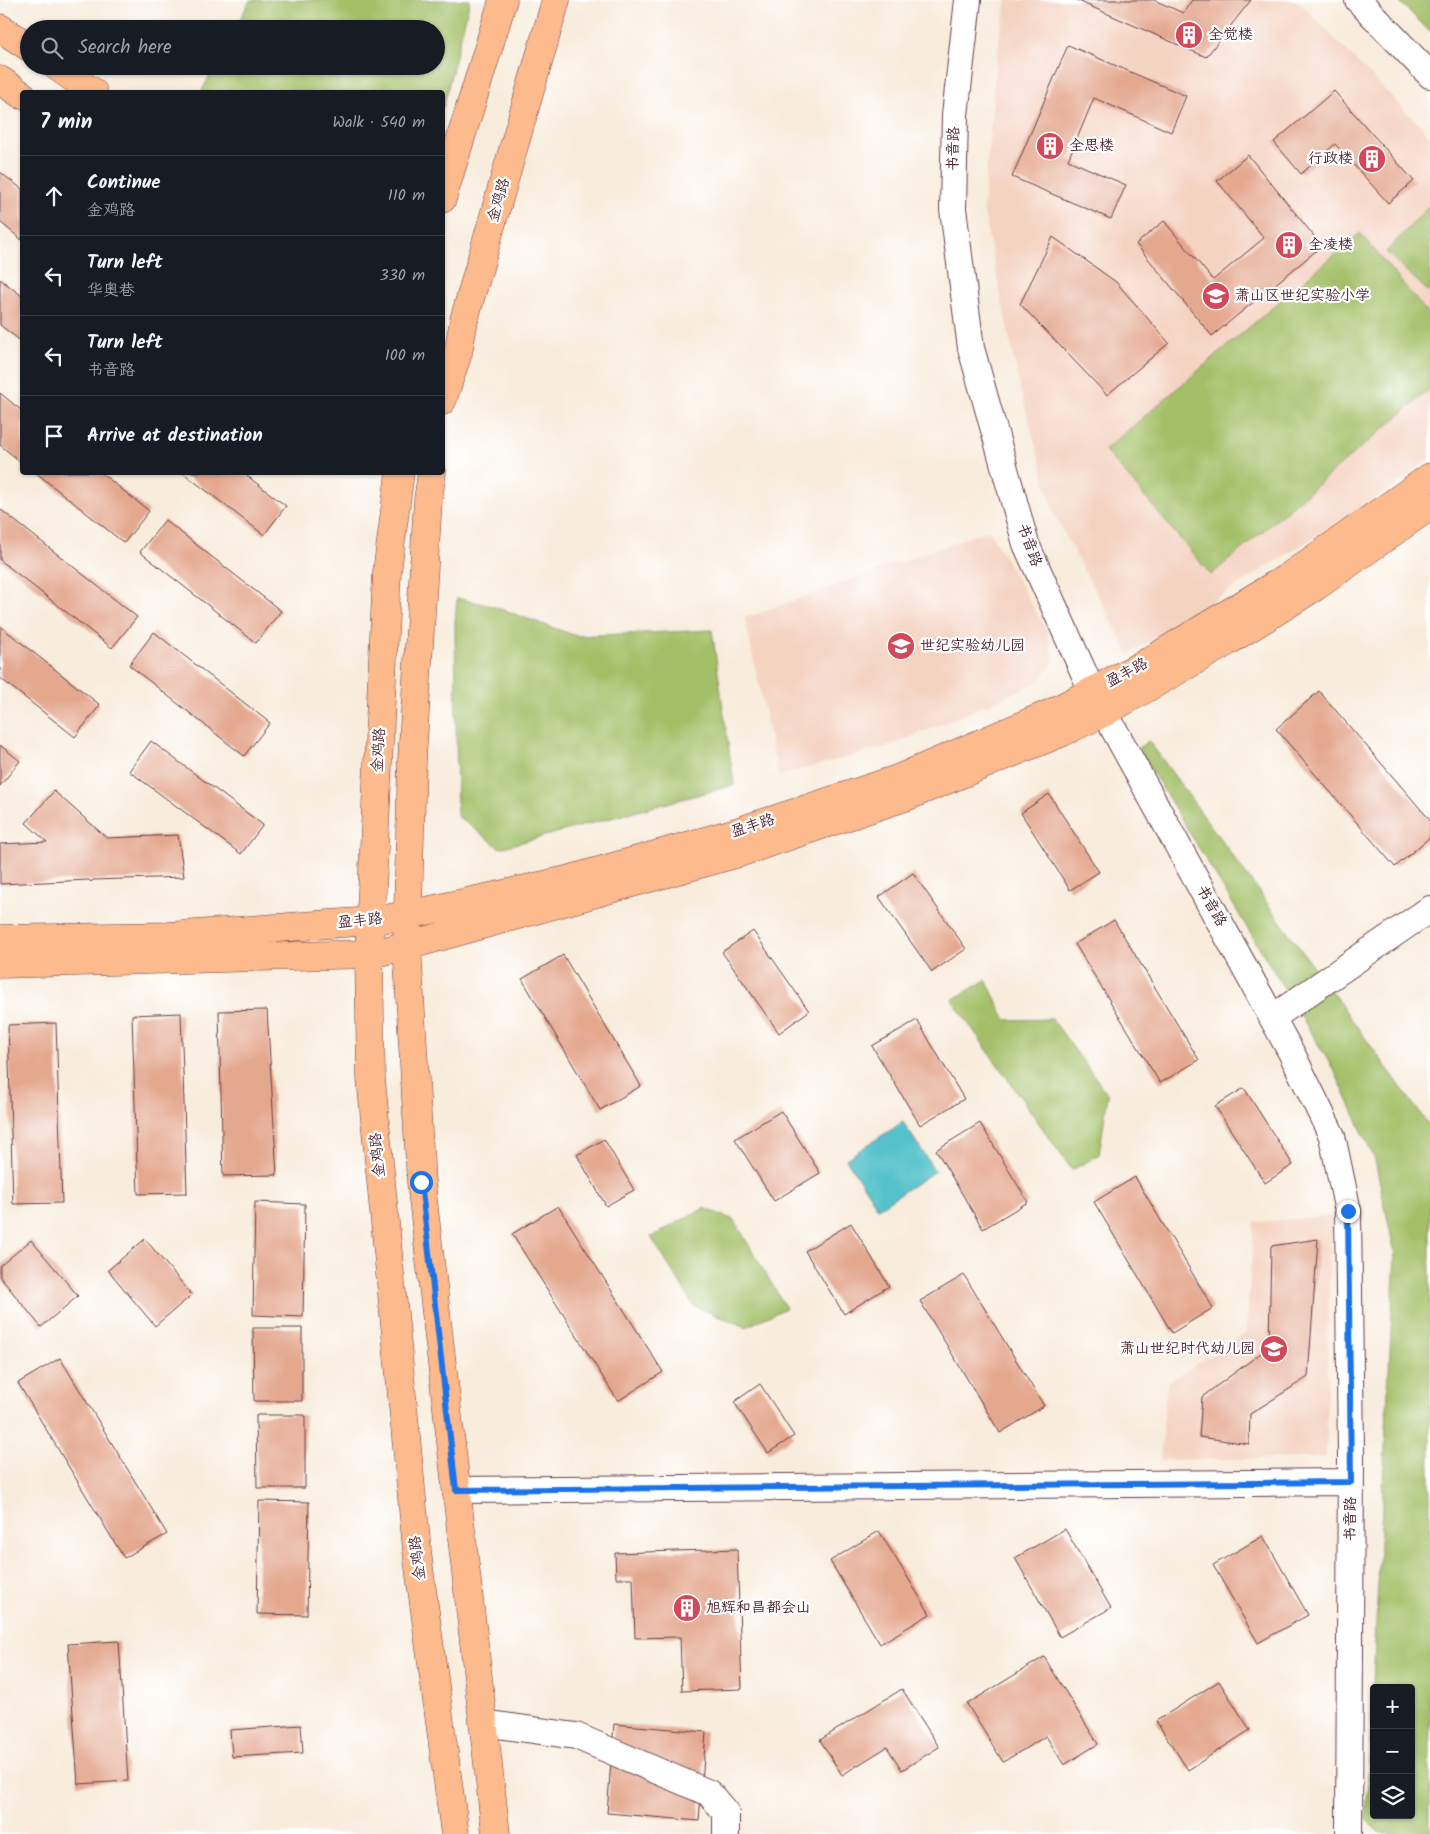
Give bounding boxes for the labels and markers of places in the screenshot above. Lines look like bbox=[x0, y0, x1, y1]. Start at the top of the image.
building icon: 全觉楼 bbox=[1174, 20, 1204, 50]
place label: 全觉楼 bbox=[1208, 23, 1253, 47]
building icon: 全思楼 bbox=[1035, 131, 1065, 161]
place label: 全思楼 bbox=[1069, 134, 1114, 158]
building icon: 行政楼 bbox=[1357, 144, 1387, 174]
place label: 行政楼 bbox=[1308, 147, 1353, 171]
building icon: 全凌楼 bbox=[1274, 230, 1304, 260]
place label: 全凌楼 bbox=[1308, 233, 1353, 257]
school or university icon: 萧山区世纪实验小学 bbox=[1201, 281, 1231, 311]
place label: 萧山区世纪实验小学 bbox=[1235, 284, 1370, 308]
school or university icon: 世纪实验幼儿园 bbox=[886, 631, 916, 661]
place label: 世纪实验幼儿园 bbox=[920, 634, 1025, 658]
school or university icon: 萧山世纪时代幼儿园 bbox=[1259, 1334, 1289, 1364]
place label: 萧山世纪时代幼儿园 bbox=[1120, 1337, 1255, 1361]
building icon: 旭辉和昌都会山 bbox=[672, 1593, 702, 1623]
place label: 旭辉和昌都会山 bbox=[706, 1596, 811, 1620]

